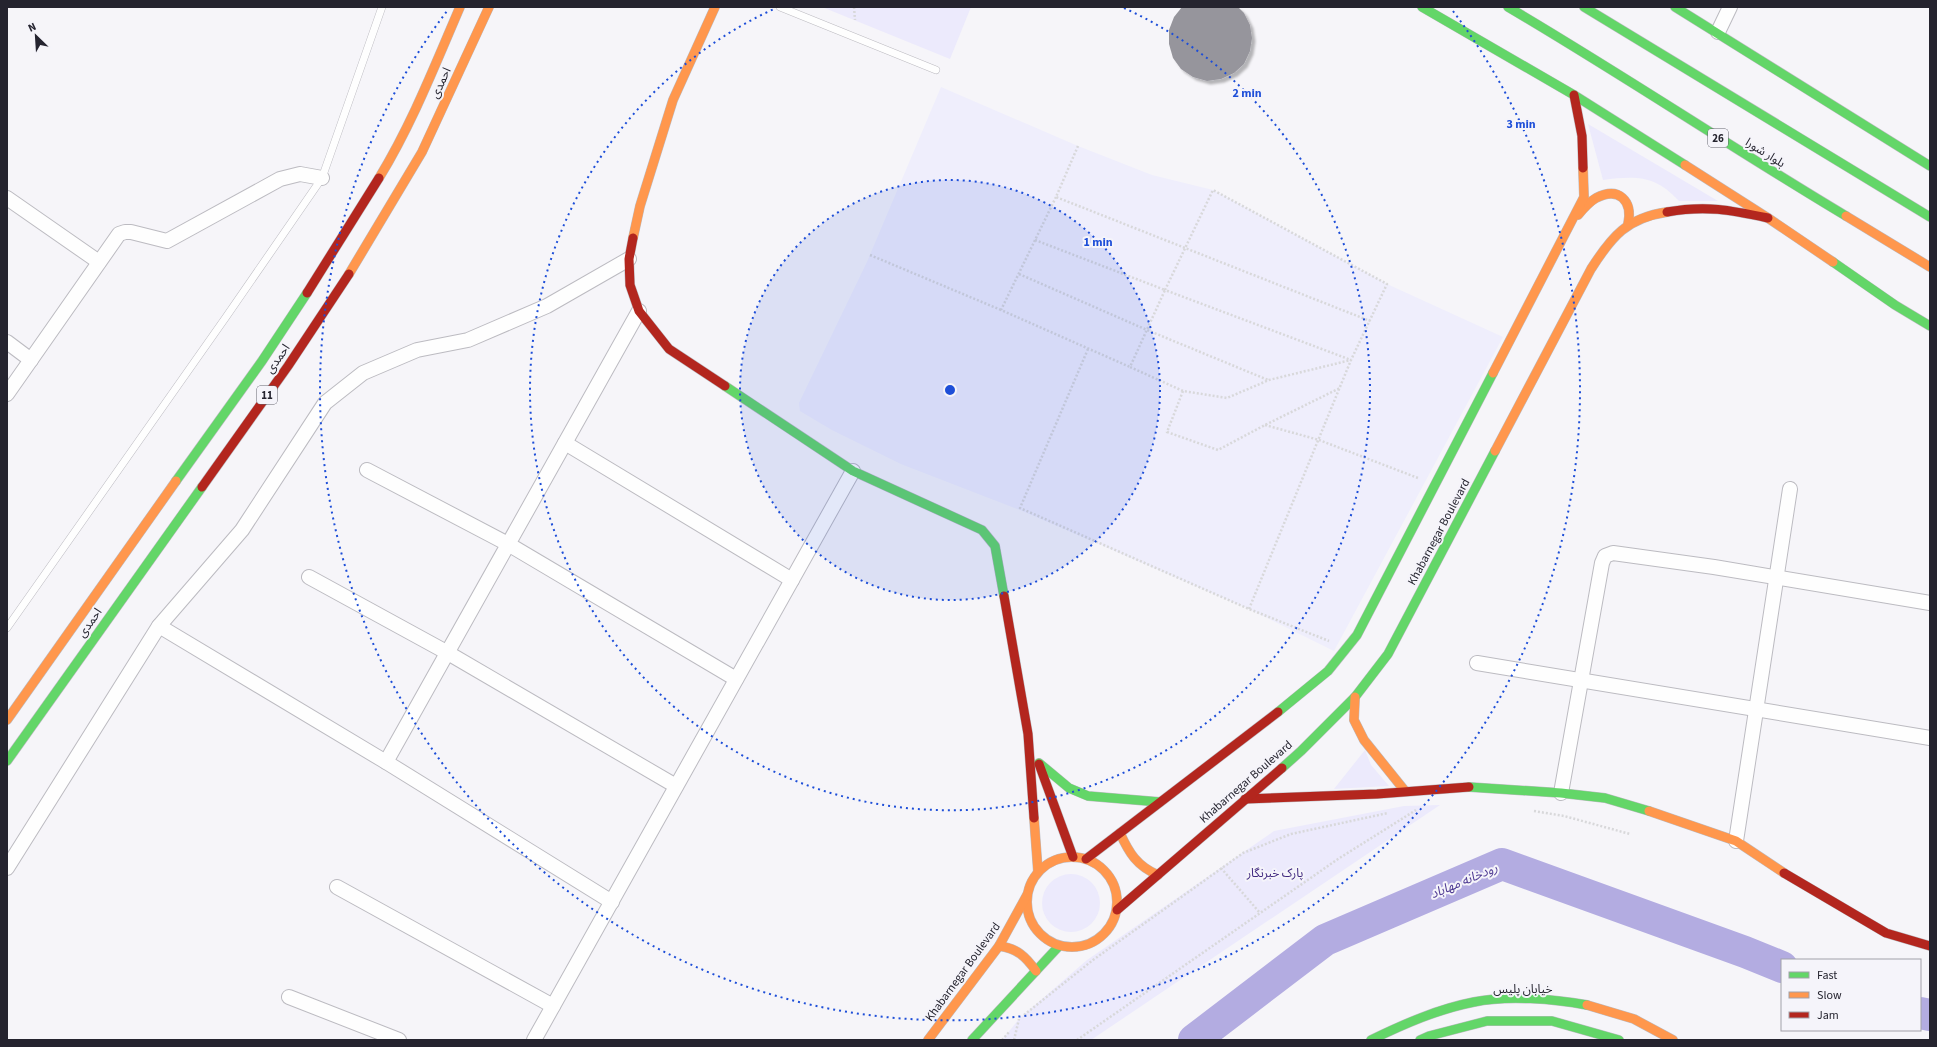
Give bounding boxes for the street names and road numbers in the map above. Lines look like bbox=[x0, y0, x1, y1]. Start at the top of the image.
street label: احمدی bbox=[426, 65, 456, 101]
road number: 26 bbox=[1708, 129, 1728, 147]
street label: بلوار شورا bbox=[1742, 134, 1788, 172]
street label: احمدی bbox=[262, 341, 294, 377]
road number: 11 bbox=[257, 386, 277, 404]
street label: Khabarnegar Boulevard bbox=[1404, 476, 1474, 588]
street label: احمدی bbox=[74, 605, 106, 641]
street label: Khabarnegar Boulevard bbox=[1196, 737, 1296, 827]
street label: Khabarnegar Boulevard bbox=[921, 919, 1005, 1025]
street label: خیابان پلیس bbox=[1493, 981, 1553, 998]

